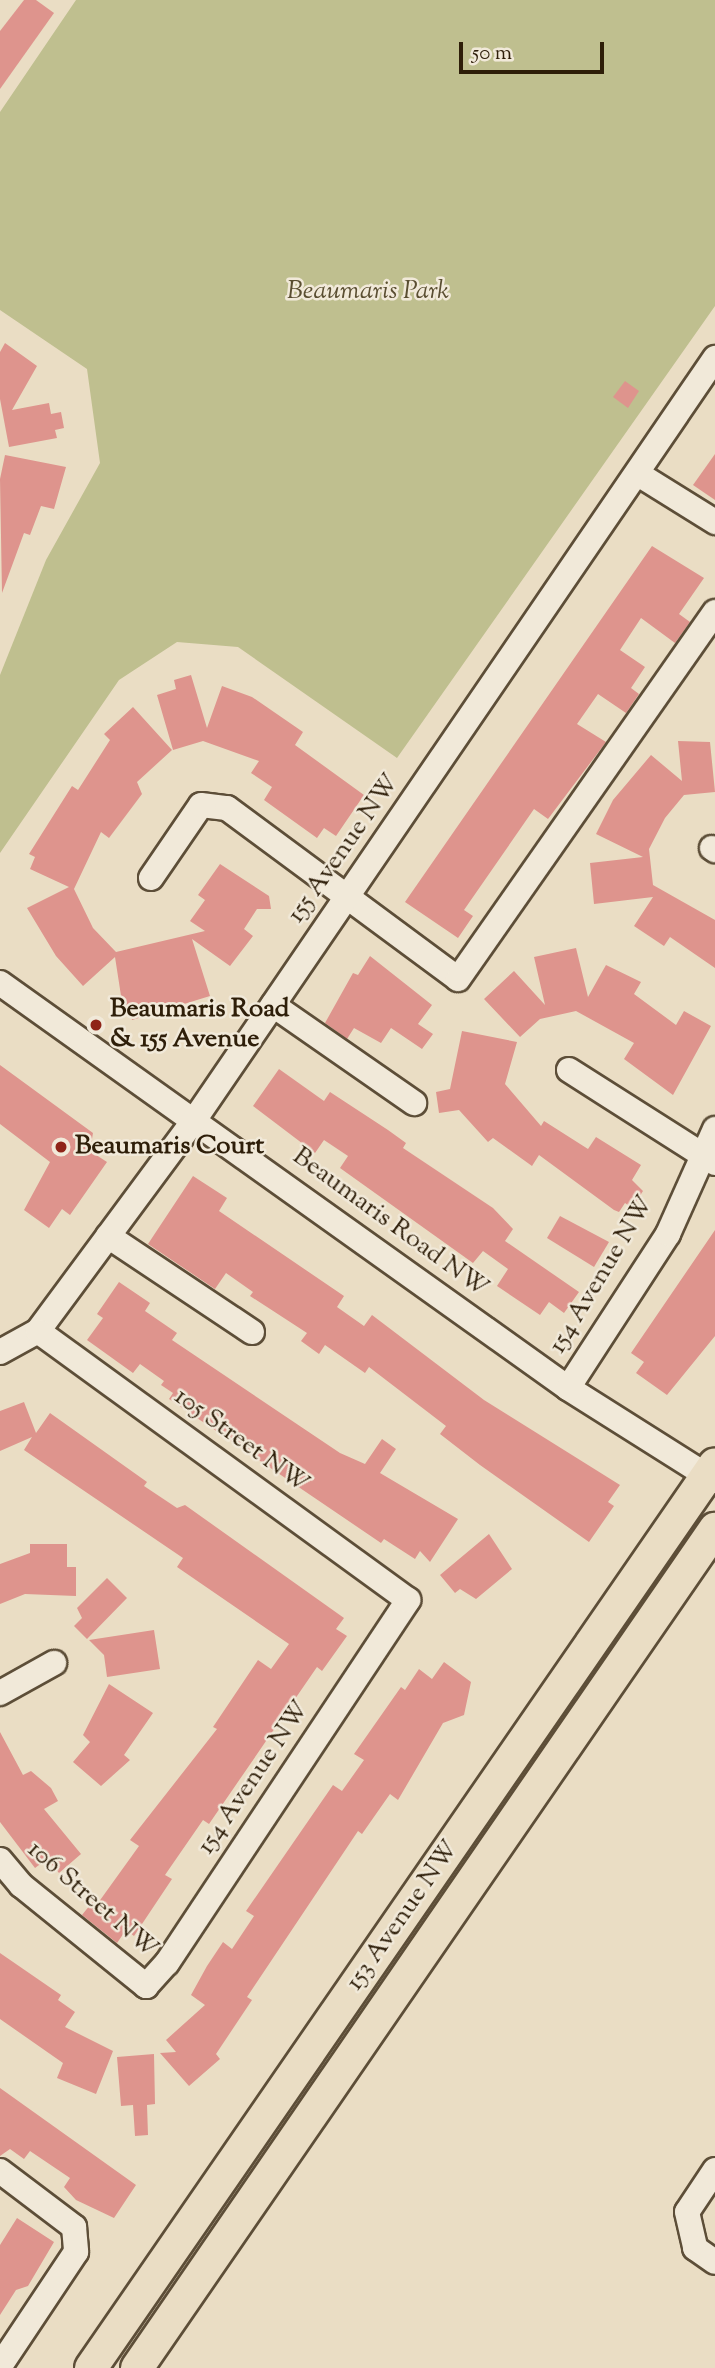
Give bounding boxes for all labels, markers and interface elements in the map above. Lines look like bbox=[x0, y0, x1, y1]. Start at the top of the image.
scale bar bbox=[463, 28, 608, 72]
text: 50 m bbox=[472, 39, 512, 69]
park label: Beaumaris Park bbox=[287, 276, 449, 308]
street label: 155 Avenue NW bbox=[281, 769, 407, 929]
place label: Beaumaris Road & 155 Avenue bbox=[110, 994, 290, 1056]
marker: Beaumaris Road & 155 Avenue bbox=[88, 1017, 104, 1033]
place label: Beaumaris Court bbox=[75, 1131, 264, 1163]
marker: Beaumaris Court bbox=[53, 1139, 69, 1155]
street label: Beaumaris Road NW bbox=[286, 1141, 494, 1305]
street label: 154 Avenue NW bbox=[543, 1191, 661, 1359]
street label: 105 Street NW bbox=[167, 1382, 315, 1500]
street label: 154 Avenue NW bbox=[191, 1695, 317, 1861]
street label: 106 Street NW bbox=[20, 1835, 164, 1965]
street label: 153 Avenue NW bbox=[340, 1835, 466, 1997]

